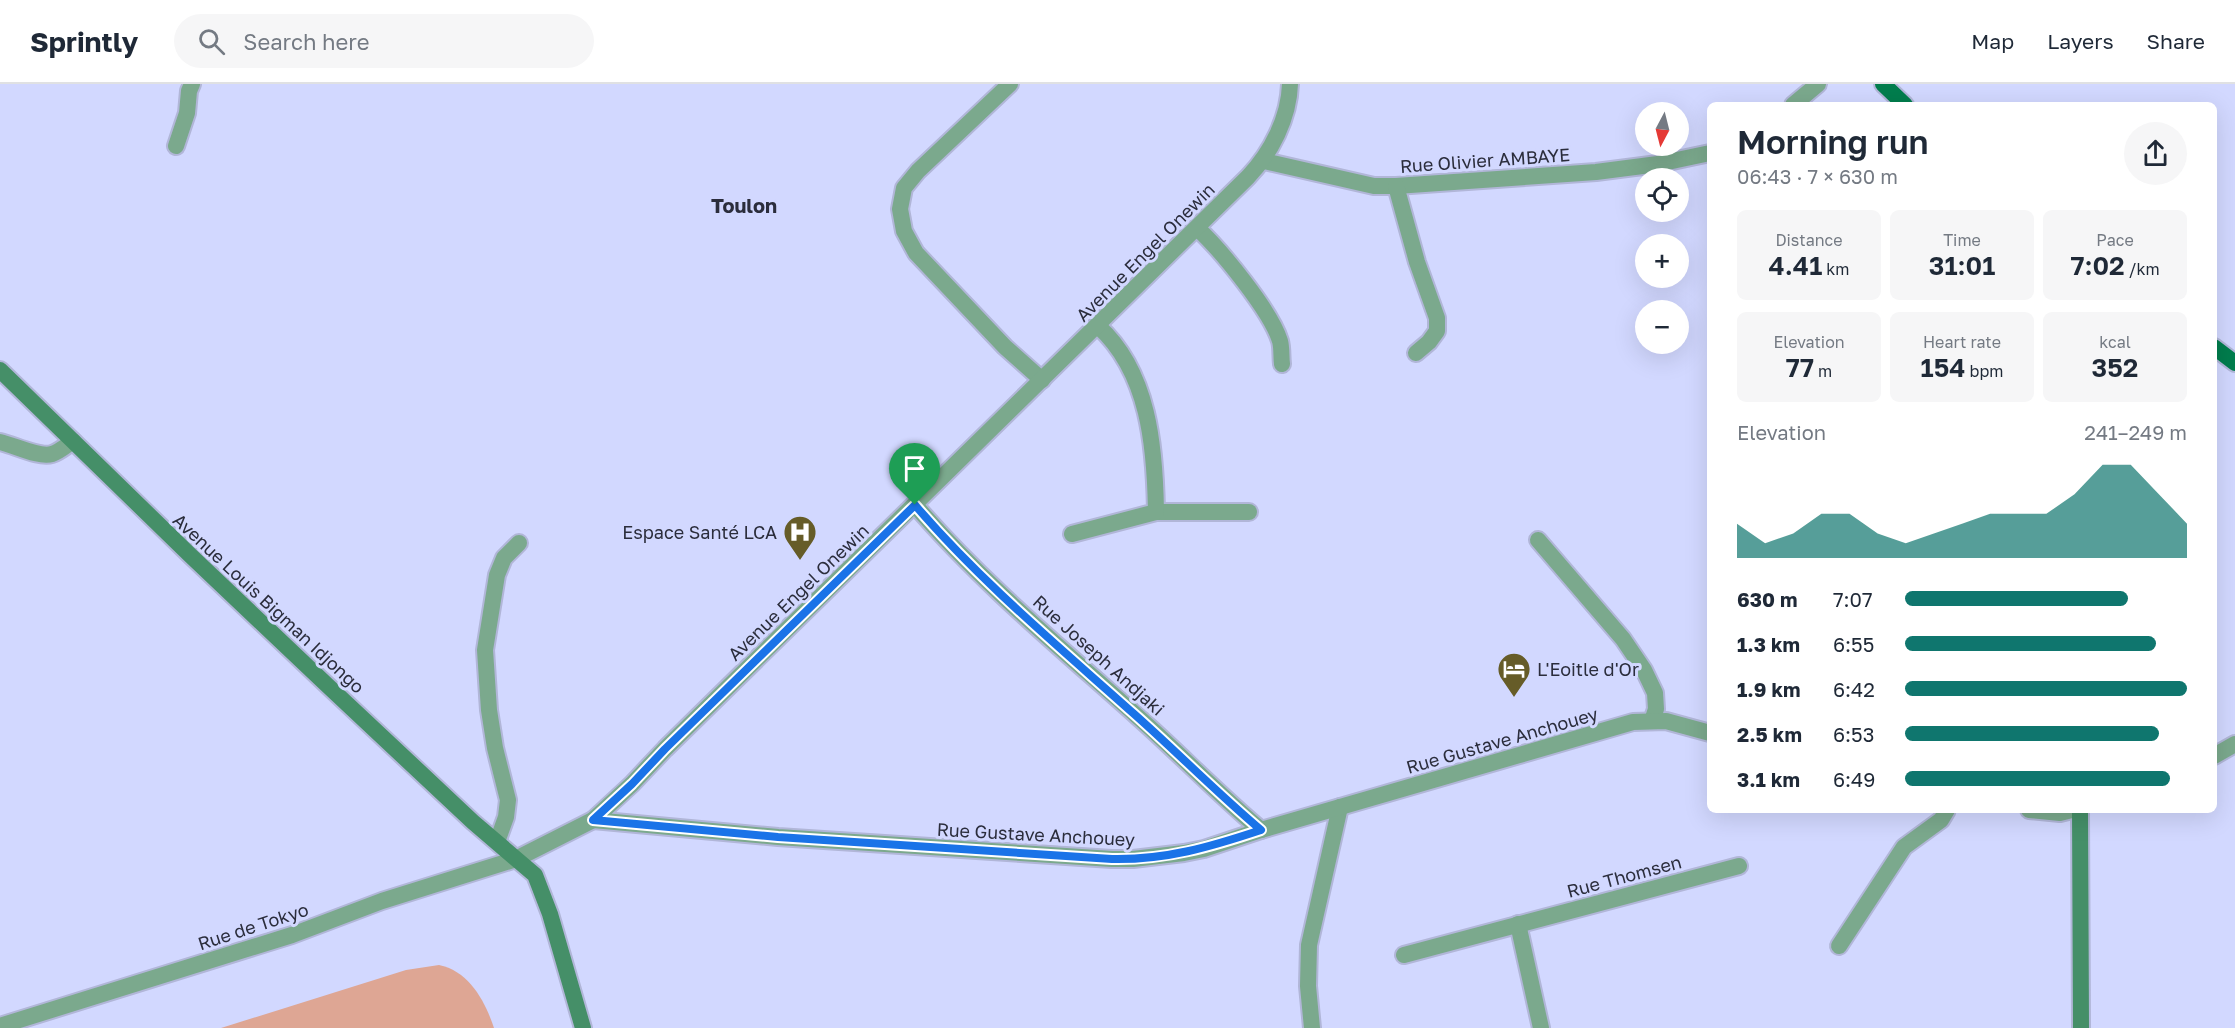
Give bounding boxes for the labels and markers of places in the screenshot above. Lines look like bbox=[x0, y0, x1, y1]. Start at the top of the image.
pin bbox=[889, 443, 940, 505]
hospital icon: Espace Santé LCA bbox=[782, 514, 818, 561]
place label: Espace Santé LCA bbox=[622, 521, 777, 543]
hotel icon: L'Eoitle d'Or bbox=[1496, 651, 1532, 698]
place label: L'Eoitle d'Or bbox=[1537, 658, 1639, 680]

